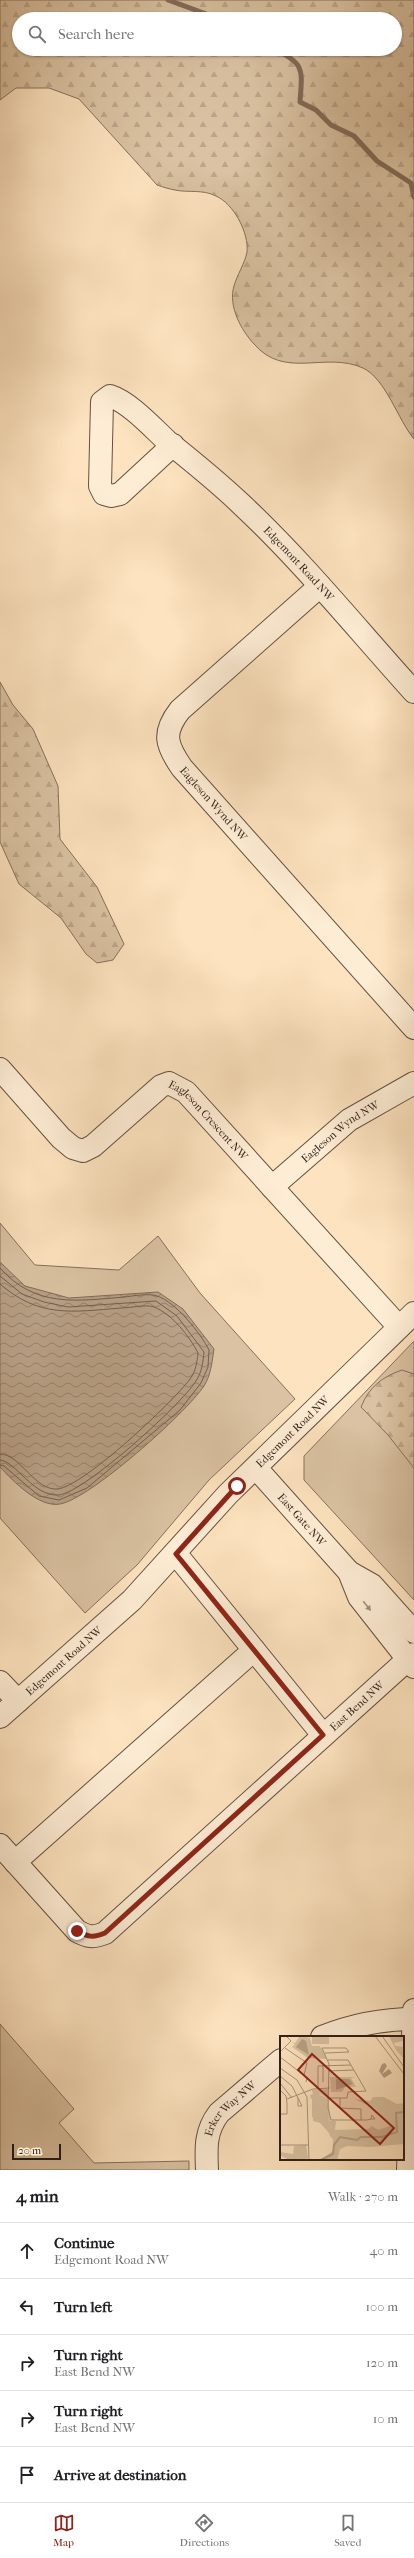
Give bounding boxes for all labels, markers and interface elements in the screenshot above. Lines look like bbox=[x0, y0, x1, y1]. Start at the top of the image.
search box bbox=[12, 12, 402, 56]
icon: search bbox=[26, 23, 48, 45]
text: Search here bbox=[58, 25, 134, 43]
street label: Edgemont Road NW bbox=[261, 524, 337, 605]
street label: Eagleson Wynd NW bbox=[177, 764, 250, 844]
street label: Eagleson Crescent NW bbox=[166, 1078, 251, 1164]
street label: Eagleson Wynd NW bbox=[299, 1098, 382, 1166]
street label: Edgemont Road NW bbox=[253, 1392, 333, 1470]
route start bbox=[228, 1477, 246, 1495]
street label: East Gate NW bbox=[275, 1491, 329, 1550]
one-way arrow bbox=[362, 1601, 371, 1612]
street label: Edgemont Road NW bbox=[23, 1623, 106, 1698]
street label: East Bend NW bbox=[327, 1677, 388, 1734]
route end bbox=[68, 1922, 86, 1940]
inset map bbox=[280, 2036, 404, 2160]
street label: Erker Way NW bbox=[202, 2078, 259, 2138]
scale bar bbox=[12, 2142, 61, 2161]
text: 20 m bbox=[18, 2144, 41, 2157]
text: 4 min bbox=[16, 2186, 59, 2206]
text: Walk · 270 m bbox=[328, 2189, 398, 2204]
text: Continue bbox=[54, 2234, 114, 2252]
icon: ahead bbox=[16, 2240, 38, 2262]
text: 40 m bbox=[370, 2243, 398, 2258]
text: Edgemont Road NW bbox=[54, 2252, 169, 2267]
icon: left bbox=[16, 2296, 38, 2318]
text: Turn left bbox=[54, 2298, 112, 2316]
text: 100 m bbox=[365, 2299, 398, 2314]
text: Turn right bbox=[54, 2346, 123, 2364]
icon: right bbox=[16, 2352, 38, 2374]
text: 120 m bbox=[366, 2355, 398, 2370]
text: East Bend NW bbox=[54, 2364, 135, 2379]
text: Turn right bbox=[54, 2402, 123, 2420]
icon: right bbox=[16, 2408, 38, 2430]
text: 10 m bbox=[373, 2411, 398, 2426]
text: East Bend NW bbox=[54, 2420, 135, 2435]
icon: arrive bbox=[16, 2464, 38, 2486]
text: Arrive at destination bbox=[54, 2466, 186, 2484]
tab: Map bbox=[53, 2512, 75, 2549]
tab: Directions bbox=[180, 2512, 229, 2549]
tab: Saved bbox=[334, 2512, 361, 2549]

